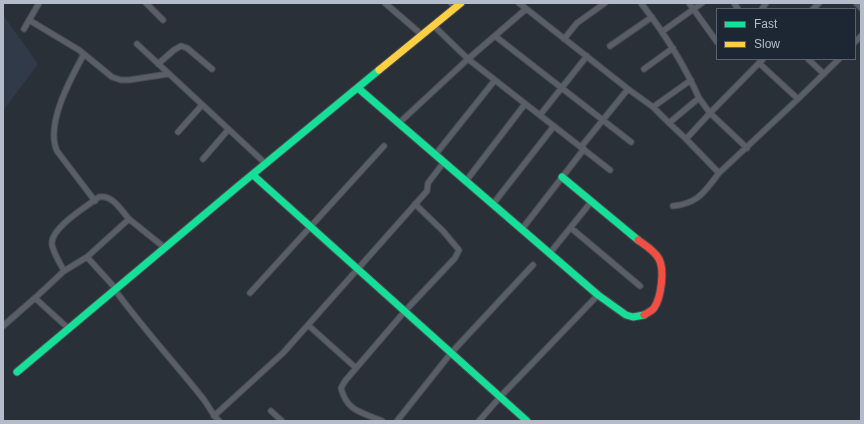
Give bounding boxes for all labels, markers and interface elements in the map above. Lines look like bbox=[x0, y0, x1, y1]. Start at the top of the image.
legend bbox=[716, 8, 856, 60]
text: Fast bbox=[754, 17, 777, 31]
text: Slow bbox=[754, 37, 780, 51]

